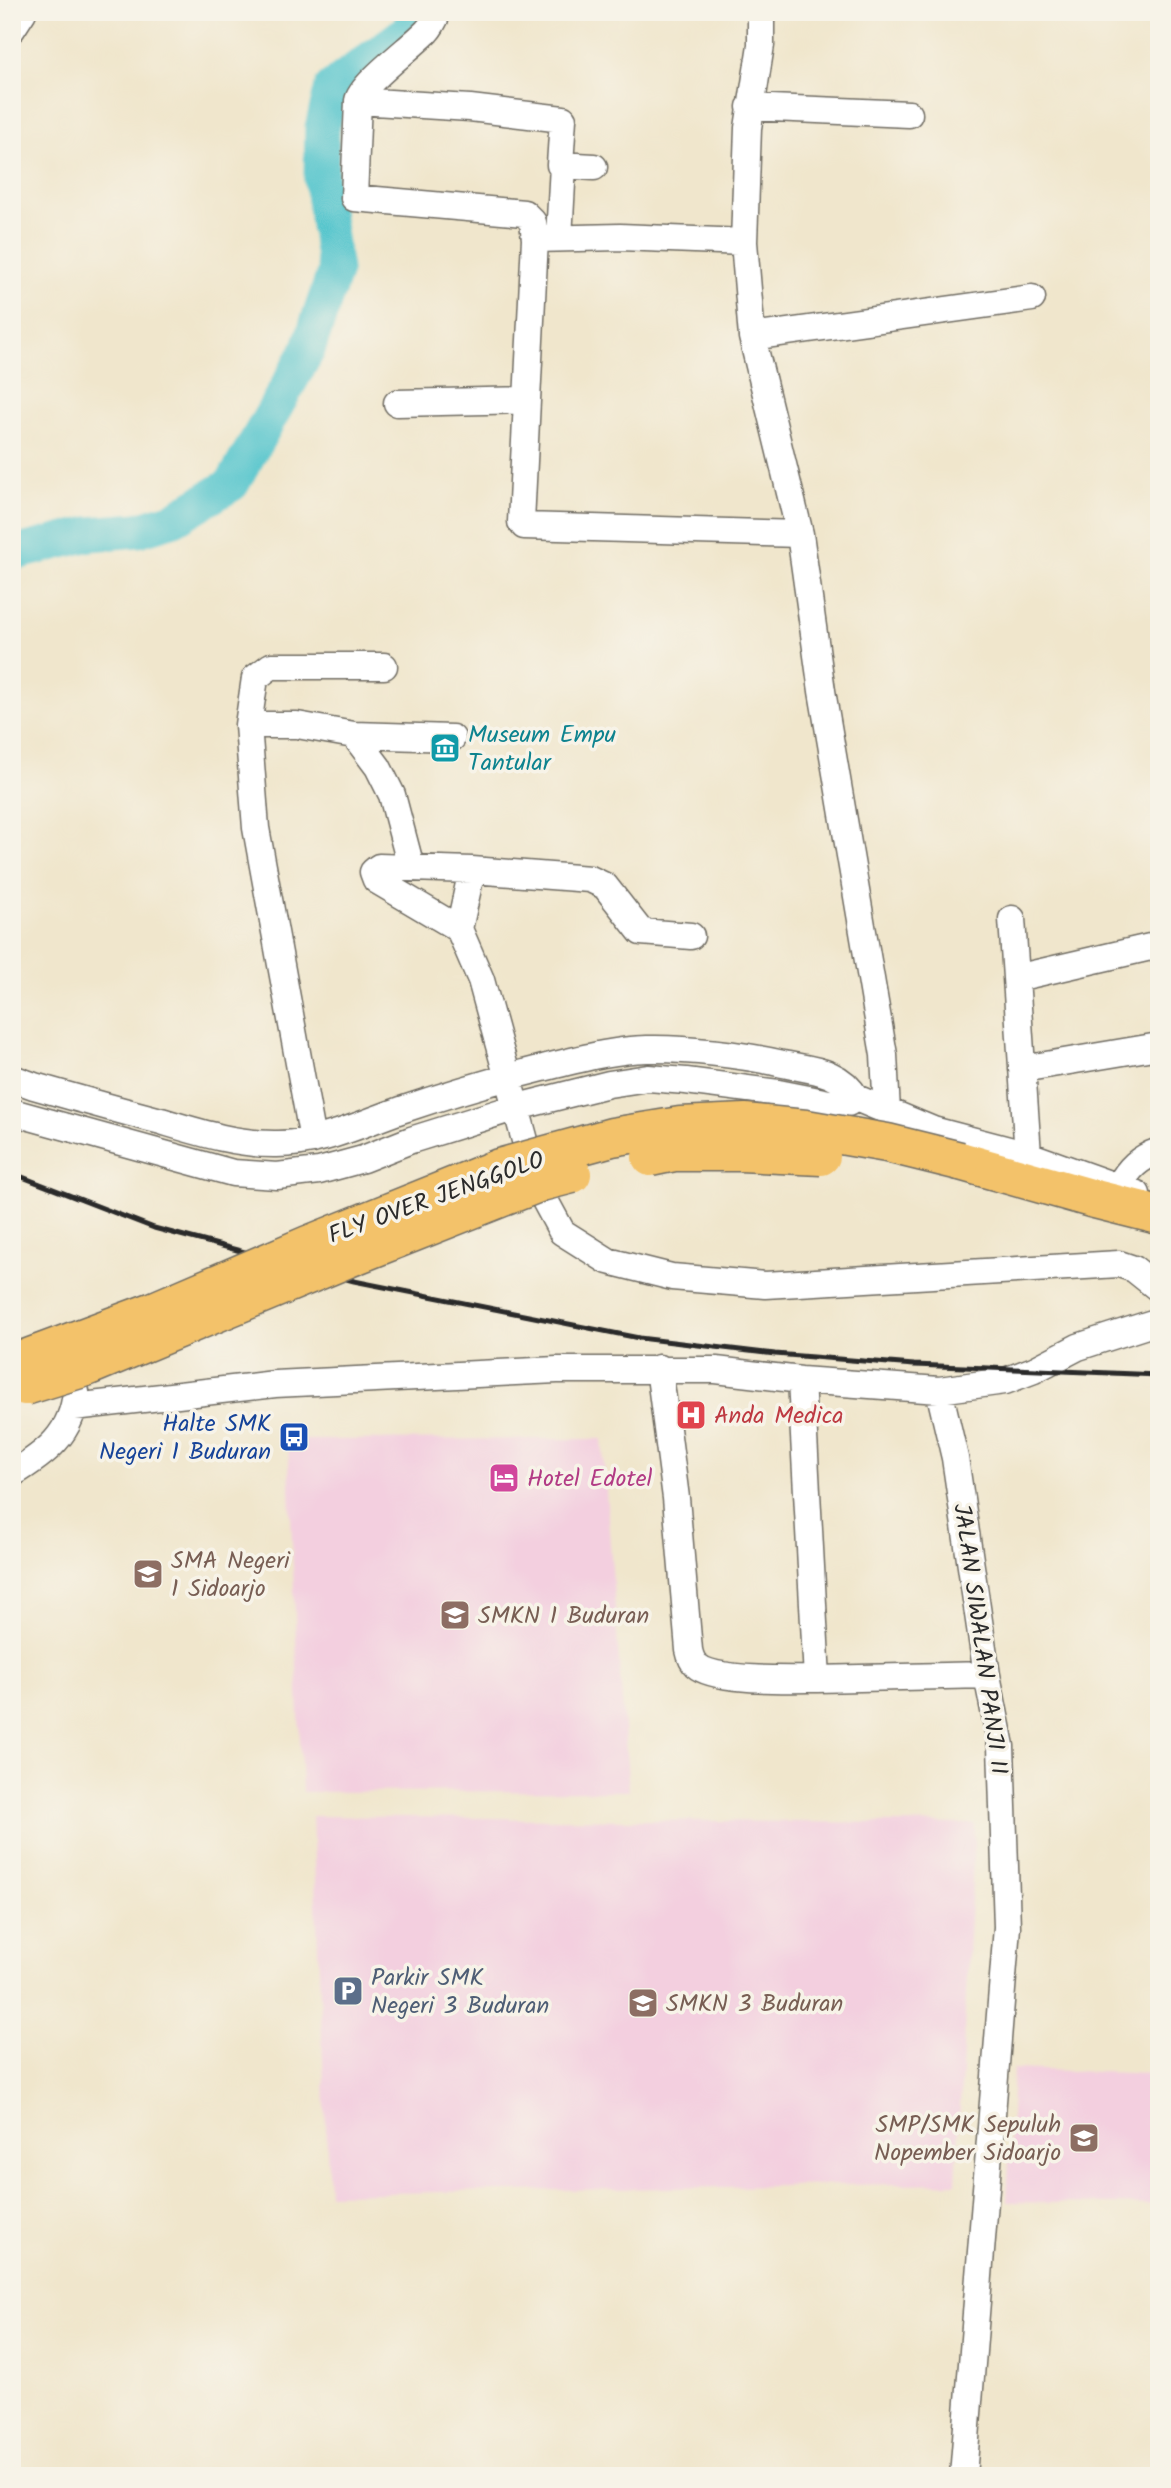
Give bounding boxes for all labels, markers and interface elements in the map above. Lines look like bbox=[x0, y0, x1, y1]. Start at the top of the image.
place label: Museum Empu Tantular bbox=[468, 716, 616, 783]
museum icon: Museum Empu Tantular bbox=[428, 731, 462, 765]
street label: FLY OVER JENGGOLO bbox=[323, 1141, 550, 1256]
place label: Anda Medica bbox=[714, 1397, 844, 1436]
hospital icon: Anda Medica bbox=[674, 1398, 708, 1432]
place label: Halte SMK Negeri 1 Buduran bbox=[99, 1405, 272, 1472]
bus stop icon: Halte SMK Negeri 1 Buduran bbox=[277, 1420, 311, 1454]
place label: Hotel Edotel bbox=[527, 1460, 653, 1499]
hotel icon: Hotel Edotel bbox=[487, 1461, 521, 1495]
street label: JALAN SIWALAN PANJI II bbox=[941, 1501, 1018, 1777]
place label: SMA Negeri 1 Sidoarjo bbox=[171, 1542, 291, 1609]
school or university icon: SMA Negeri 1 Sidoarjo bbox=[131, 1557, 165, 1591]
place label: SMKN 1 Buduran bbox=[478, 1597, 649, 1636]
school or university icon: SMKN 1 Buduran bbox=[438, 1598, 472, 1632]
place label: Parkir SMK Negeri 3 Buduran bbox=[371, 1959, 549, 2026]
parking icon: Parkir SMK Negeri 3 Buduran bbox=[331, 1974, 365, 2008]
place label: SMKN 3 Buduran bbox=[666, 1985, 843, 2024]
school or university icon: SMKN 3 Buduran bbox=[626, 1986, 660, 2020]
place label: SMP/SMK Sepuluh Nopember Sidoarjo bbox=[874, 2106, 1061, 2173]
school or university icon: SMP/SMK Sepuluh Nopember Sidoarjo bbox=[1067, 2121, 1101, 2155]

